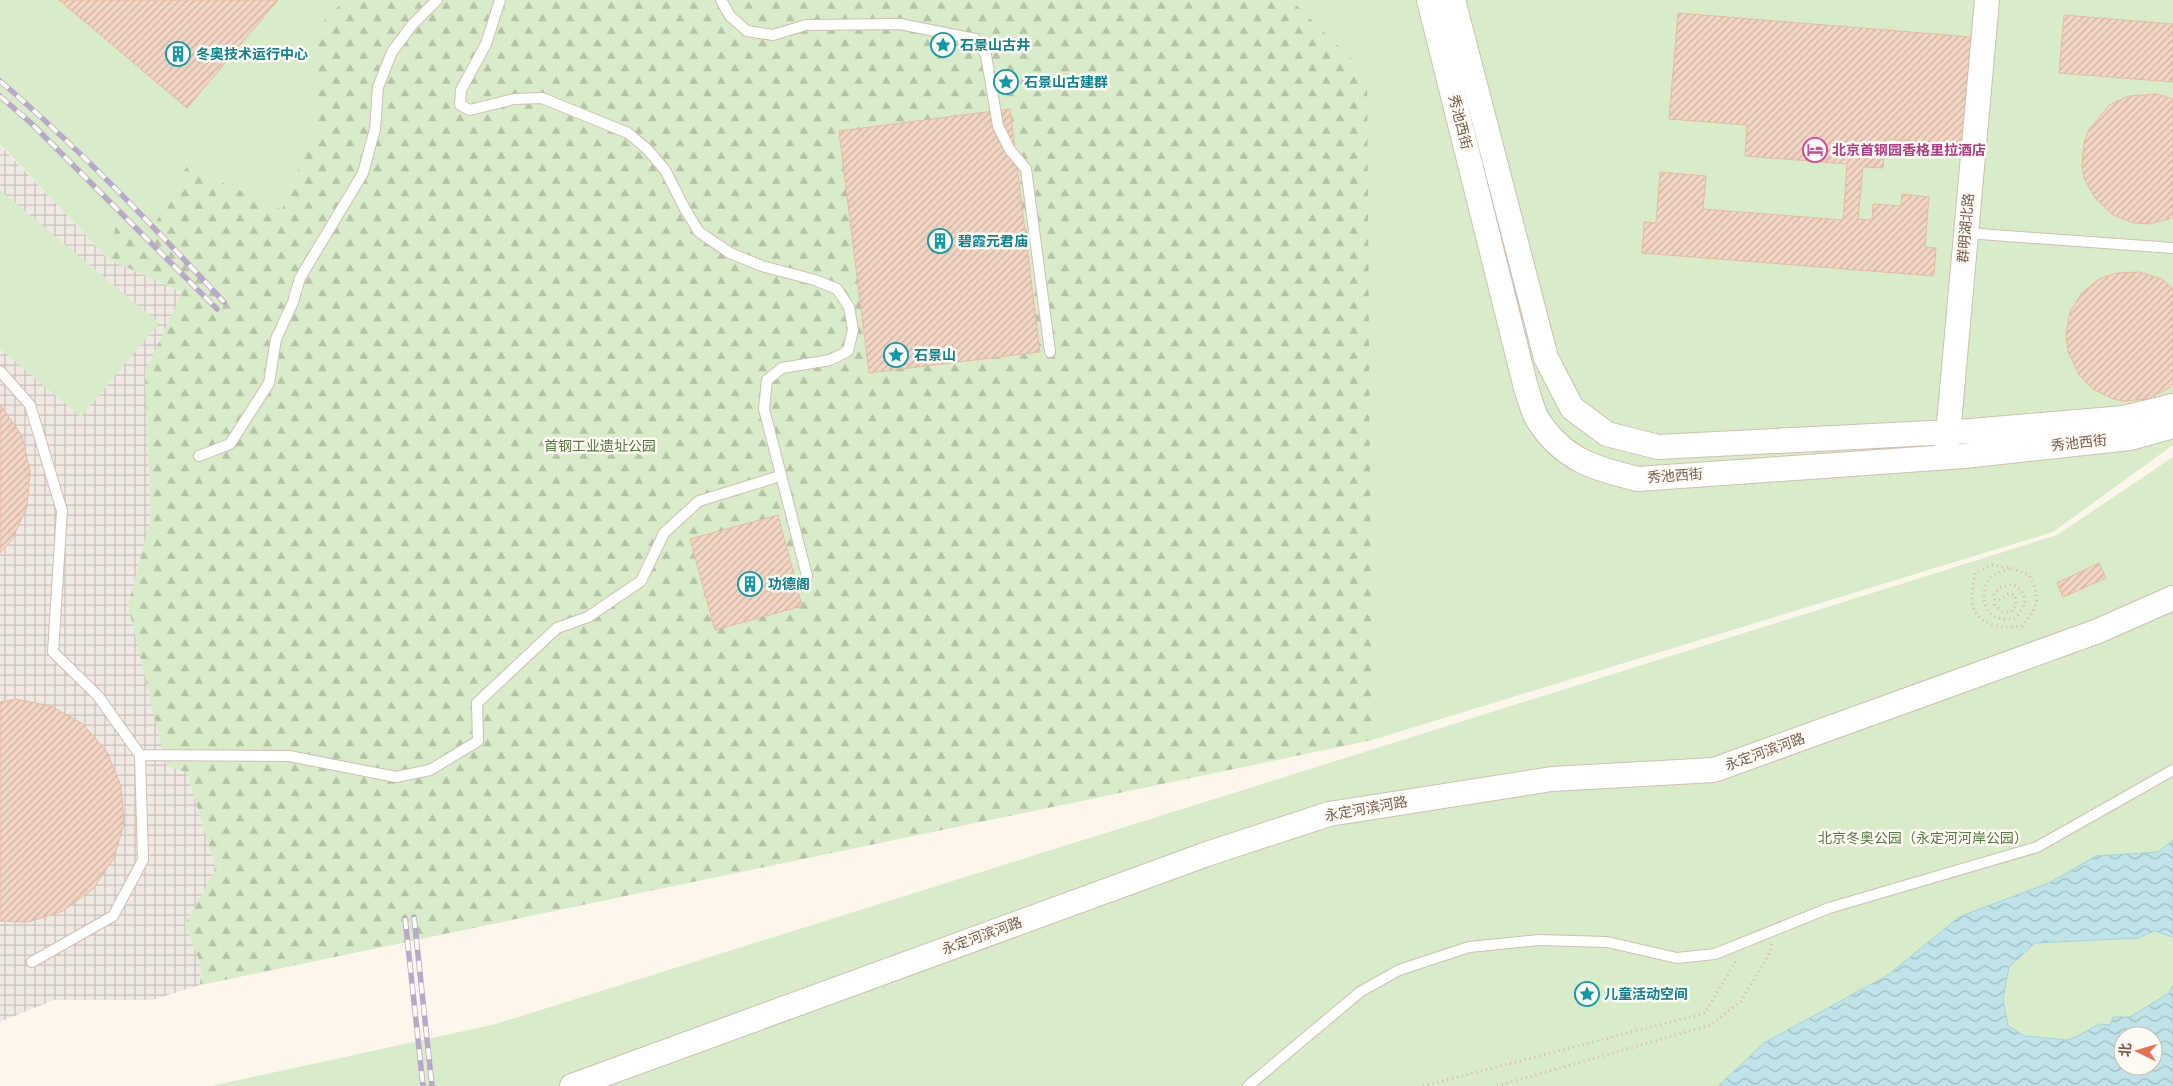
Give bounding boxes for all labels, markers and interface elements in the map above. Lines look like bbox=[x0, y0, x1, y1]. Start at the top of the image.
place icon: 石景山古井 bbox=[930, 32, 956, 58]
place label: 石景山古井 bbox=[960, 36, 1030, 55]
building icon: 冬奥技术运行中心 bbox=[165, 41, 191, 67]
place label: 冬奥技术运行中心 bbox=[196, 45, 308, 64]
place icon: 石景山古建群 bbox=[993, 69, 1019, 95]
place label: 石景山古建群 bbox=[1024, 73, 1108, 92]
street label: 秀池西街 bbox=[1444, 93, 1476, 151]
hotel icon: 北京首钢园香格里拉酒店 bbox=[1802, 137, 1828, 163]
place label: 北京首钢园香格里拉酒店 bbox=[1832, 141, 1986, 160]
street label: 群明湖北路 bbox=[1953, 192, 1979, 264]
building icon: 碧霞元君庙 bbox=[927, 228, 953, 254]
place label: 碧霞元君庙 bbox=[958, 232, 1028, 251]
place icon: 石景山 bbox=[883, 342, 909, 368]
place label: 石景山 bbox=[914, 346, 956, 365]
street label: 秀池西街 bbox=[2050, 431, 2108, 455]
park label: 首钢工业遗址公园 bbox=[544, 437, 656, 456]
street label: 秀池西街 bbox=[1646, 465, 1704, 487]
building icon: 功德阁 bbox=[737, 571, 763, 597]
place label: 功德阁 bbox=[768, 575, 810, 594]
street label: 永定河滨河路 bbox=[1722, 729, 1808, 775]
street label: 永定河滨河路 bbox=[1323, 792, 1409, 826]
park label: 北京冬奥公园（永定河河岸公园） bbox=[1818, 829, 2028, 848]
street label: 永定河滨河路 bbox=[939, 913, 1025, 959]
place icon: 儿童活动空间 bbox=[1574, 981, 1600, 1007]
place label: 儿童活动空间 bbox=[1604, 985, 1688, 1004]
north arrow bbox=[2113, 1026, 2163, 1076]
text: 北 bbox=[2115, 1042, 2136, 1058]

